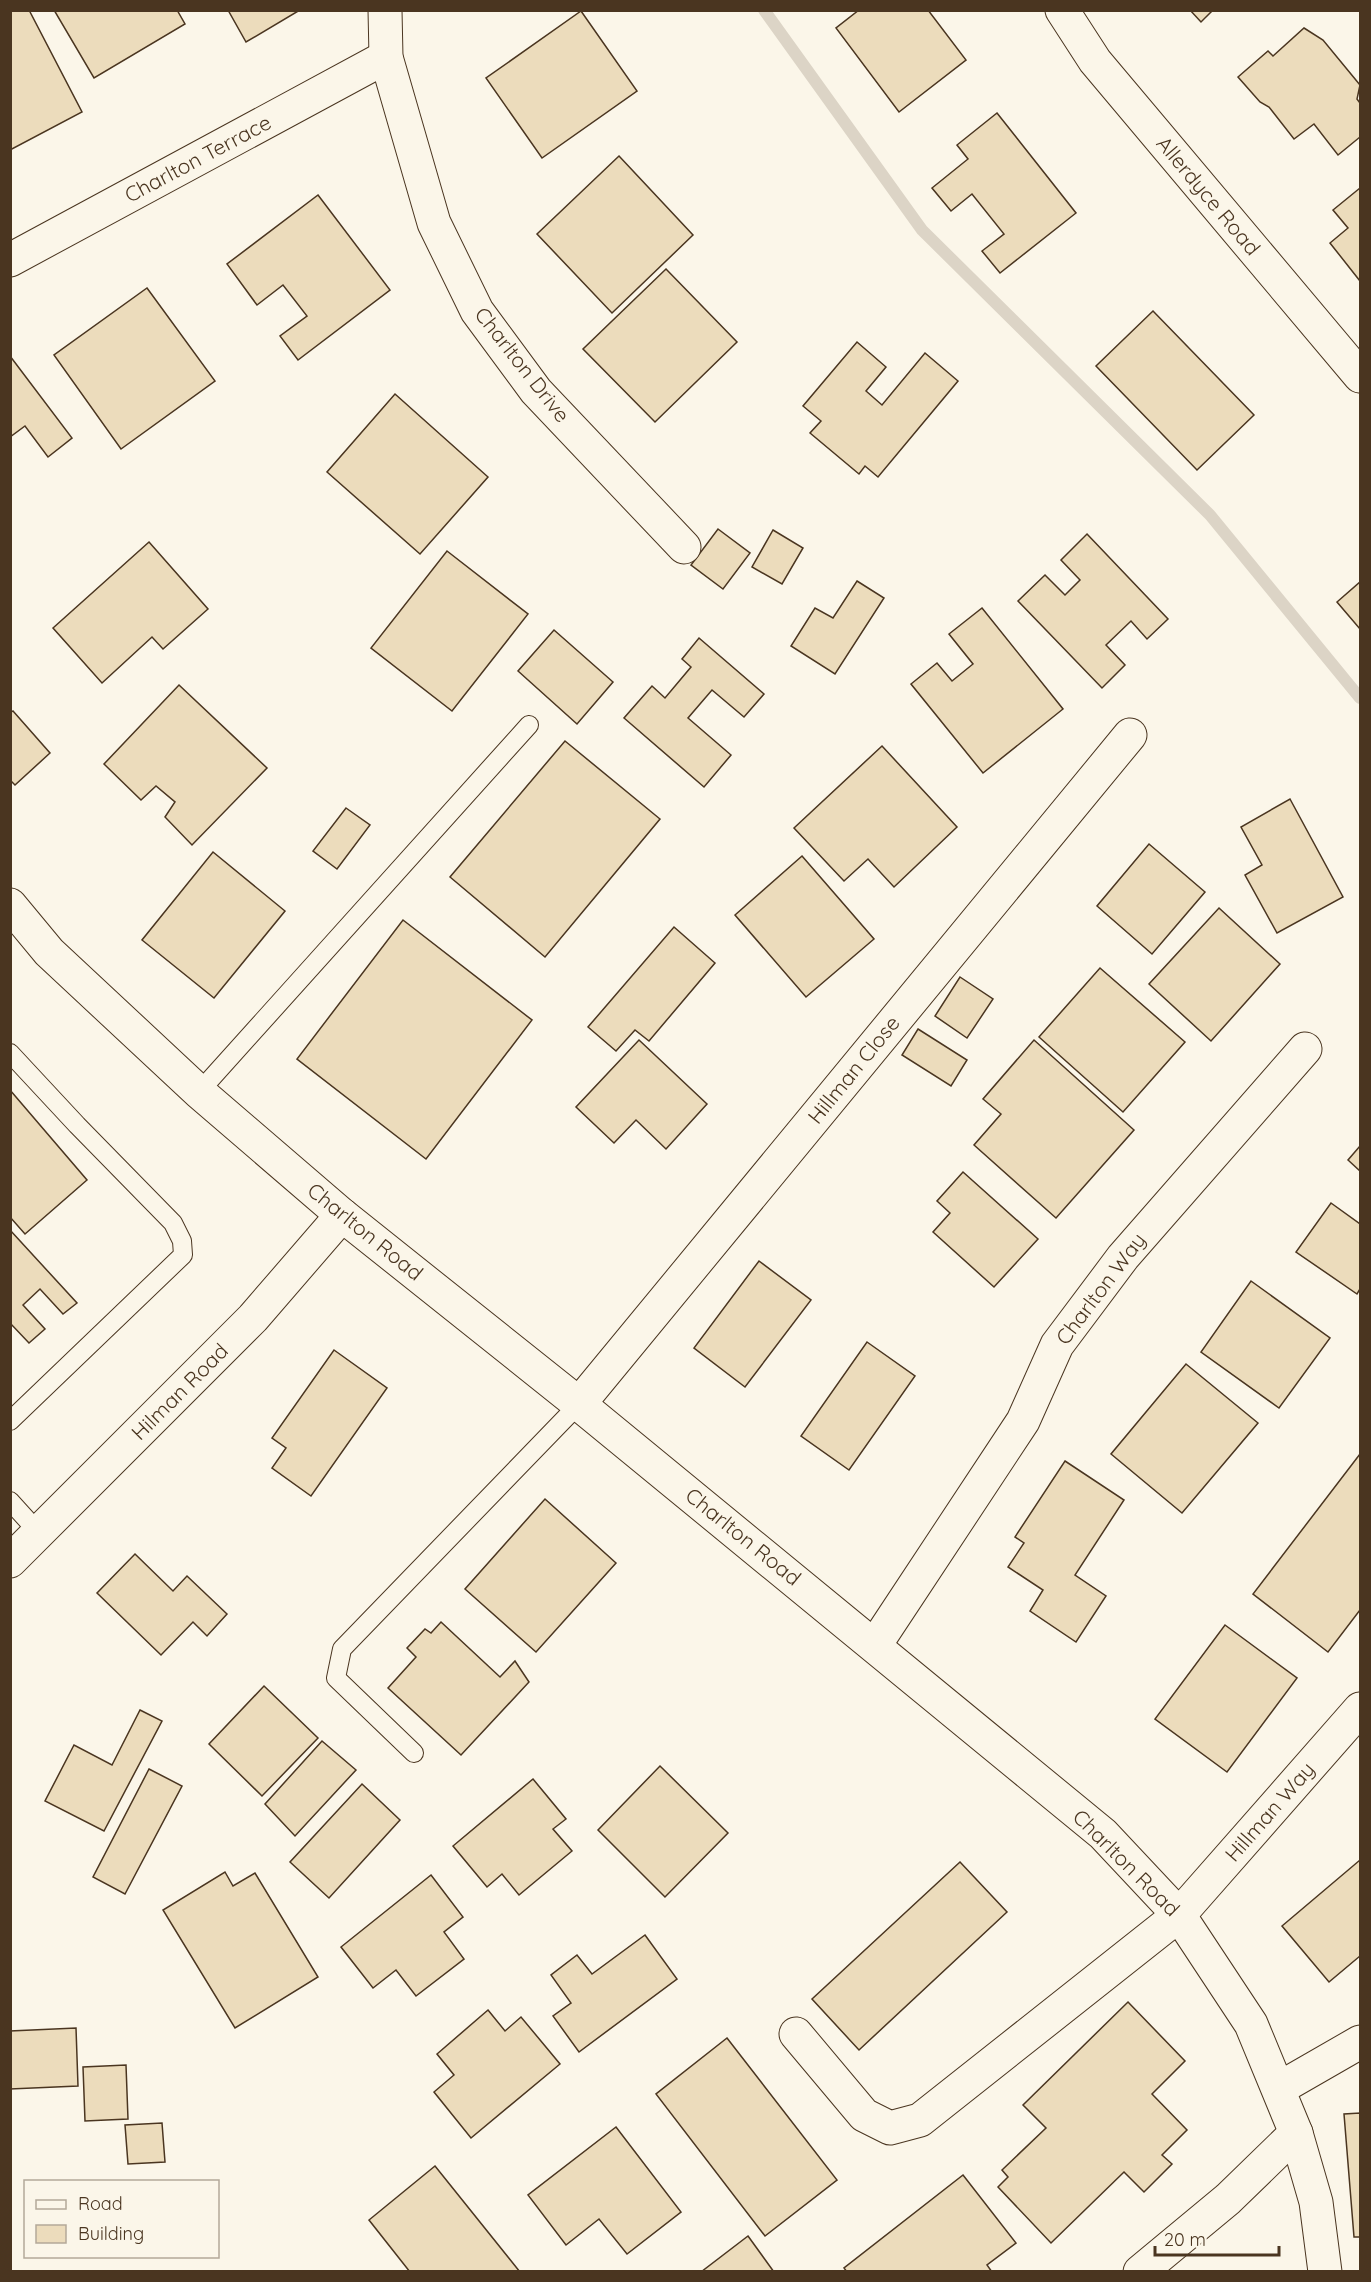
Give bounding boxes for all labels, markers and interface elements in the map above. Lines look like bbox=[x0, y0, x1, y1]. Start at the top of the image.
street label: Charlton Terrace bbox=[120, 109, 275, 208]
street label: Allerdyce Road bbox=[1151, 130, 1266, 260]
street label: Charlton Drive bbox=[470, 301, 576, 427]
street label: Hillman Close bbox=[802, 1010, 905, 1129]
street label: Charlton Road bbox=[303, 1177, 429, 1286]
street label: Charlton Way bbox=[1050, 1227, 1151, 1350]
street label: Hilman Road bbox=[125, 1337, 233, 1445]
street label: Charlton Road bbox=[681, 1482, 807, 1591]
street label: Hillman Way bbox=[1219, 1756, 1320, 1867]
street label: Charlton Road bbox=[1068, 1803, 1186, 1921]
legend bbox=[24, 2180, 219, 2258]
text: Road bbox=[78, 2192, 123, 2215]
scale bar bbox=[1155, 2219, 1280, 2257]
text: Building bbox=[78, 2222, 144, 2245]
text: 20 m bbox=[1164, 2228, 1206, 2251]

